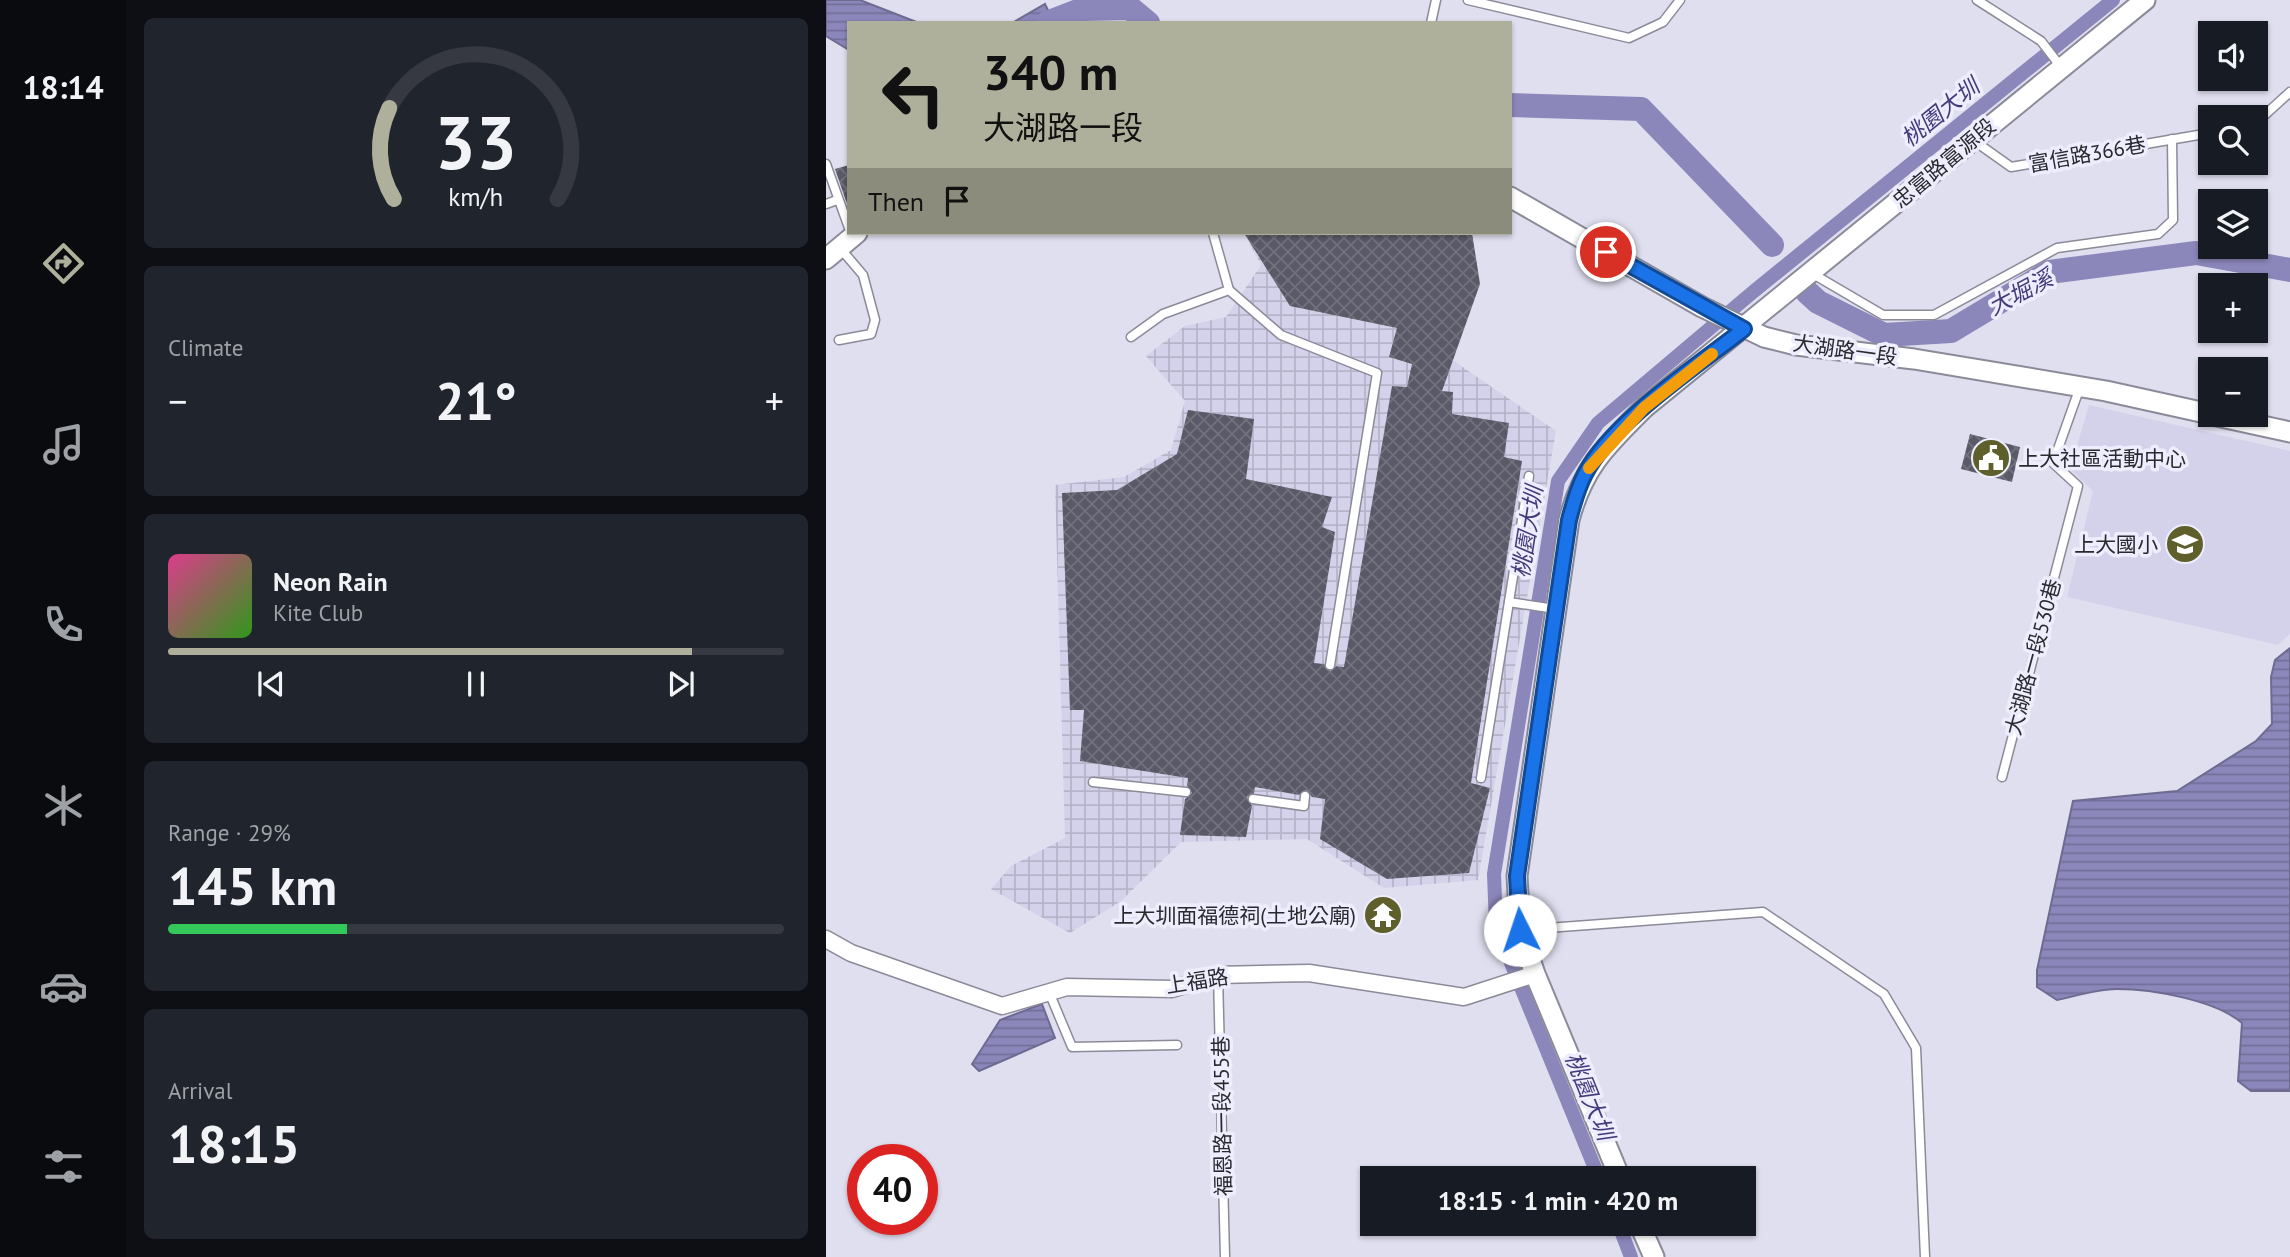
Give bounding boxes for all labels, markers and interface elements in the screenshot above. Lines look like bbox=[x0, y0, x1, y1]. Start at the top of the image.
map controls bbox=[2198, 21, 2268, 427]
button: sound bbox=[2198, 21, 2268, 91]
text: 340 m bbox=[983, 40, 1118, 104]
icon: left bbox=[868, 49, 959, 140]
text: 18:14 bbox=[22, 66, 104, 108]
water label: 桃園大圳 bbox=[1895, 70, 1987, 152]
text: 33 bbox=[435, 95, 517, 189]
button: search bbox=[2198, 105, 2268, 175]
text: 大湖路一段 bbox=[983, 106, 1143, 148]
street label: 忠富路富源段 bbox=[1887, 112, 2001, 214]
street label: 富信路366巷 bbox=[2026, 130, 2148, 178]
text: km/h bbox=[449, 181, 503, 213]
icon: arrive bbox=[938, 182, 976, 220]
text: Then bbox=[868, 185, 924, 218]
button: layers bbox=[2198, 189, 2268, 259]
pin bbox=[1576, 222, 1636, 282]
icon: arrive bbox=[1587, 233, 1625, 271]
icon: directions bbox=[39, 239, 88, 288]
water label: 大堀溪 bbox=[1983, 262, 2060, 321]
button: + bbox=[2198, 273, 2268, 343]
street label: 大湖路一段 bbox=[1791, 329, 1899, 371]
text: Climate bbox=[168, 333, 243, 362]
button: − bbox=[2198, 357, 2268, 427]
text: 21° bbox=[435, 367, 517, 434]
text: − bbox=[168, 376, 187, 425]
text: + bbox=[765, 376, 784, 425]
icon: music bbox=[39, 420, 88, 469]
public building icon: 上大社區活動中心 bbox=[1970, 437, 2012, 479]
place label: 上大社區活動中心 bbox=[2018, 445, 2186, 472]
water label: 桃園大圳 bbox=[1505, 481, 1549, 580]
school or university icon: 上大國小 bbox=[2164, 523, 2206, 565]
place label: 上大國小 bbox=[2074, 531, 2158, 558]
text: Neon Rain bbox=[273, 565, 388, 598]
street label: 大湖路一段530巷 bbox=[1999, 576, 2067, 738]
text: Kite Club bbox=[273, 598, 363, 627]
icon: phone bbox=[39, 600, 88, 649]
icon: previous bbox=[252, 665, 290, 703]
icon: pause bbox=[457, 665, 495, 703]
icon: next bbox=[662, 665, 700, 703]
icon: climate bbox=[39, 781, 88, 830]
text: Range · 29% bbox=[168, 818, 291, 847]
text: 145 km bbox=[168, 852, 337, 919]
position arrow bbox=[1483, 893, 1557, 967]
temple icon: 上大圳面福德祠(土地公廟) bbox=[1362, 894, 1404, 936]
place label: 上大圳面福德祠(土地公廟) bbox=[1113, 902, 1356, 929]
icon: car bbox=[39, 962, 88, 1011]
street label: 上福路 bbox=[1164, 963, 1230, 999]
street label: 福恩路一段455巷 bbox=[1207, 1036, 1237, 1196]
water label: 桃園大圳 bbox=[1559, 1048, 1622, 1147]
text: Arrival bbox=[168, 1076, 232, 1105]
text: 18:15 bbox=[168, 1110, 300, 1177]
icon: filters bbox=[39, 1142, 88, 1191]
speed limit sign: 40 bbox=[847, 1144, 938, 1235]
text: 18:15 · 1 min · 420 m bbox=[1438, 1184, 1678, 1217]

